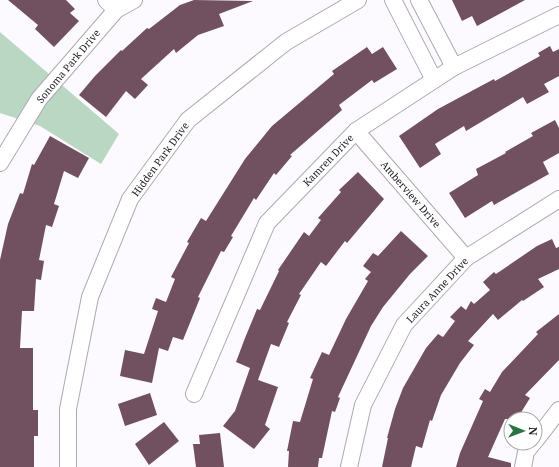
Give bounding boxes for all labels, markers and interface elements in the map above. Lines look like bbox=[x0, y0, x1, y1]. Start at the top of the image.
street label: Sonoma Park Drive bbox=[33, 26, 103, 106]
street label: Hidden Park Drive bbox=[128, 119, 192, 199]
street label: Kamren Drive bbox=[300, 131, 356, 189]
street label: Amberview Drive bbox=[378, 157, 444, 231]
street label: Laura Anne Drive bbox=[403, 254, 471, 326]
north arrow bbox=[503, 411, 543, 451]
text: N bbox=[526, 427, 541, 436]

